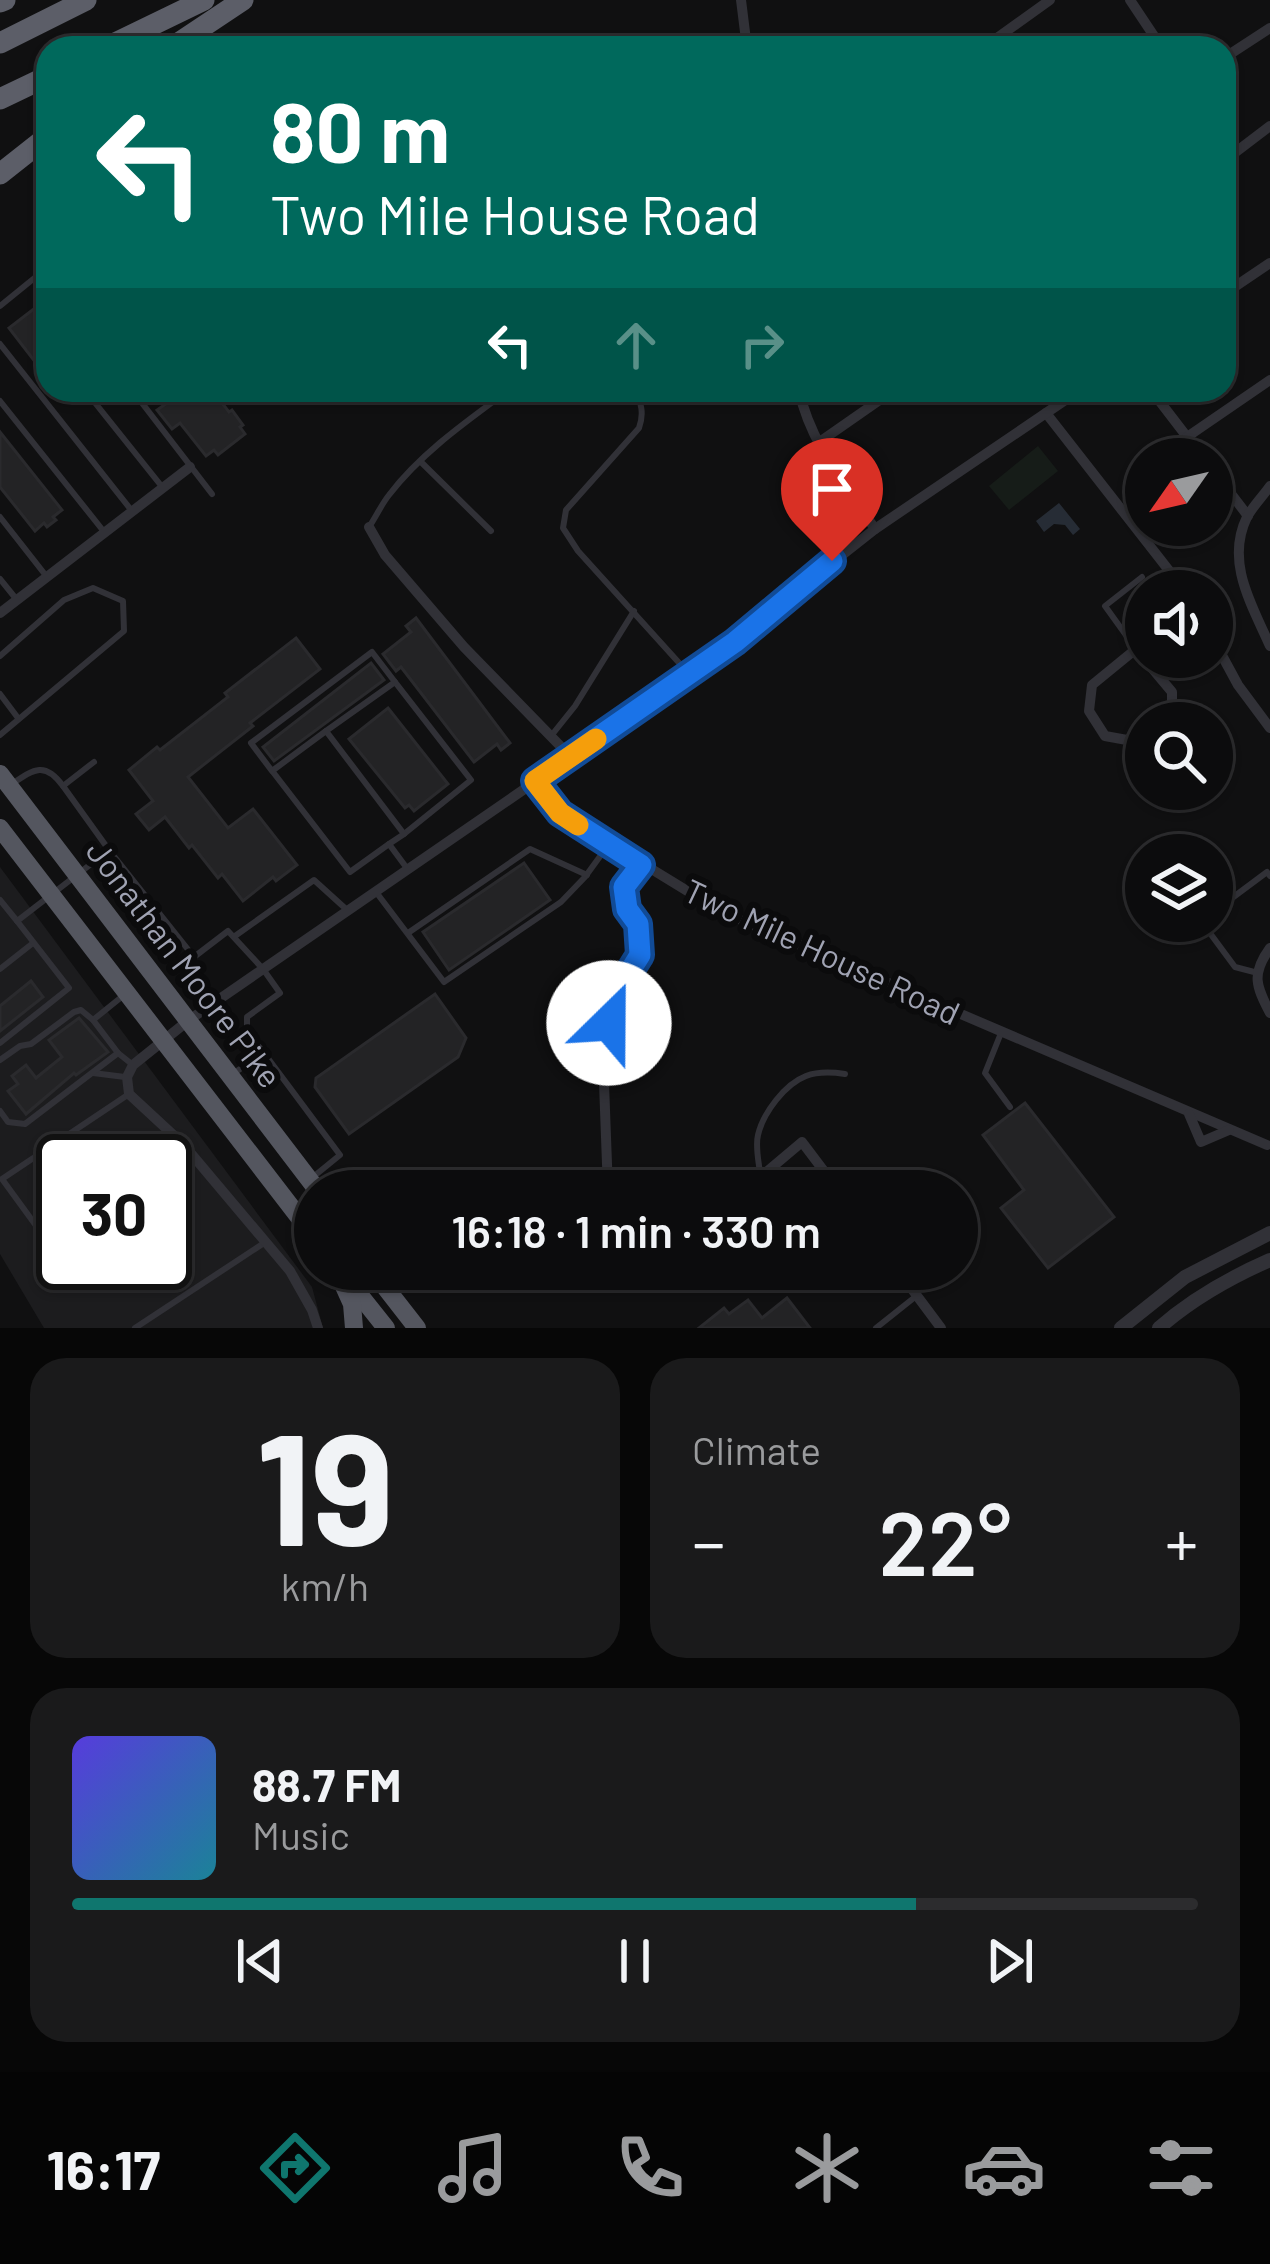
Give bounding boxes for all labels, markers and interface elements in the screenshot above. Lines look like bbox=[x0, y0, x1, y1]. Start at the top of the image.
text: 80 m bbox=[270, 79, 450, 180]
icon: left bbox=[72, 84, 228, 240]
text: Two Mile House Road bbox=[270, 181, 760, 246]
icon: left bbox=[477, 312, 543, 378]
icon: ahead bbox=[603, 312, 669, 378]
icon: right bbox=[729, 312, 795, 378]
pin bbox=[781, 438, 883, 561]
north arrow bbox=[1125, 438, 1233, 546]
map controls bbox=[1125, 438, 1233, 942]
icon: arrive bbox=[799, 456, 865, 522]
button: sound bbox=[1125, 570, 1233, 678]
button: search bbox=[1125, 702, 1233, 810]
street label: Jonathan Moore Pike bbox=[79, 832, 291, 1095]
button: layers bbox=[1125, 834, 1233, 942]
street label: Two Mile House Road bbox=[678, 870, 967, 1033]
position arrow bbox=[546, 960, 672, 1086]
speed limit sign: 30 bbox=[36, 1134, 192, 1290]
text: 16:18 · 1 min · 330 m bbox=[451, 1203, 821, 1257]
text: 19 bbox=[256, 1390, 394, 1577]
text: Climate bbox=[692, 1426, 821, 1473]
text: 22° bbox=[878, 1486, 1012, 1594]
text: − bbox=[692, 1501, 725, 1580]
text: + bbox=[1165, 1501, 1198, 1580]
text: km/h bbox=[281, 1562, 369, 1609]
text: 88.7 FM bbox=[252, 1757, 402, 1811]
text: Music bbox=[252, 1811, 350, 1858]
icon: previous bbox=[227, 1928, 293, 1994]
icon: pause bbox=[602, 1928, 668, 1994]
icon: next bbox=[977, 1928, 1043, 1994]
icon: directions bbox=[253, 2126, 337, 2210]
icon: music bbox=[431, 2126, 515, 2210]
icon: phone bbox=[608, 2126, 692, 2210]
icon: climate bbox=[785, 2126, 869, 2210]
icon: car bbox=[962, 2126, 1046, 2210]
icon: filters bbox=[1139, 2126, 1223, 2210]
text: 16:17 bbox=[47, 2136, 160, 2201]

